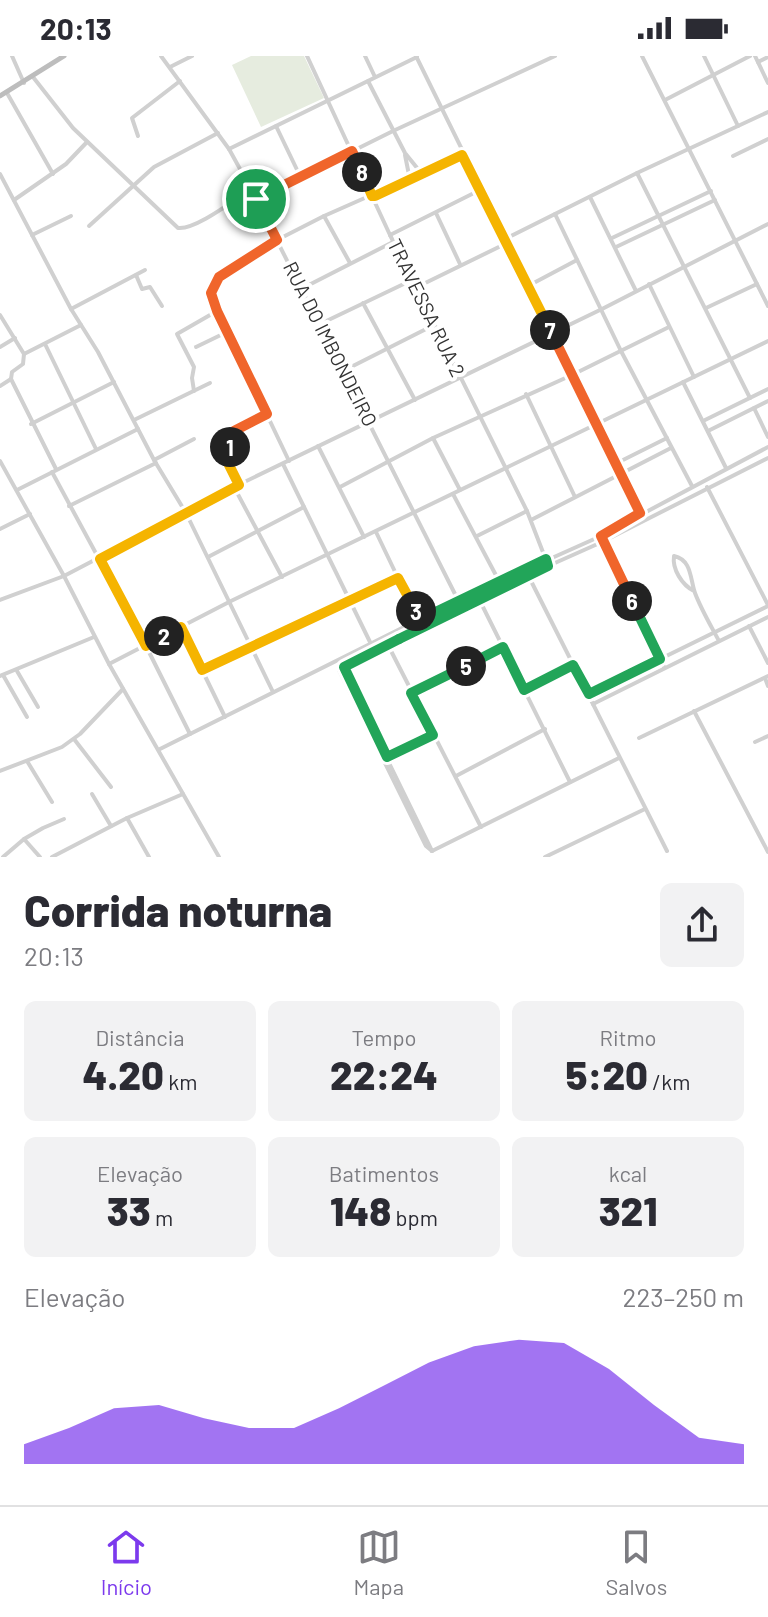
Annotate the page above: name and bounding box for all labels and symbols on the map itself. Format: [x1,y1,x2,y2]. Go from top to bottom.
pin: 8 [342,152,382,192]
pin [222,165,290,233]
street label: TRAVESSA RUA 2 [383,235,471,380]
street label: RUA DO IMBONDEIRO [279,257,383,430]
pin: 7 [530,310,570,350]
pin: 1 [210,427,250,467]
pin: 6 [612,581,652,621]
pin: 3 [396,591,436,631]
pin: 2 [144,616,184,656]
pin: 5 [446,646,486,686]

